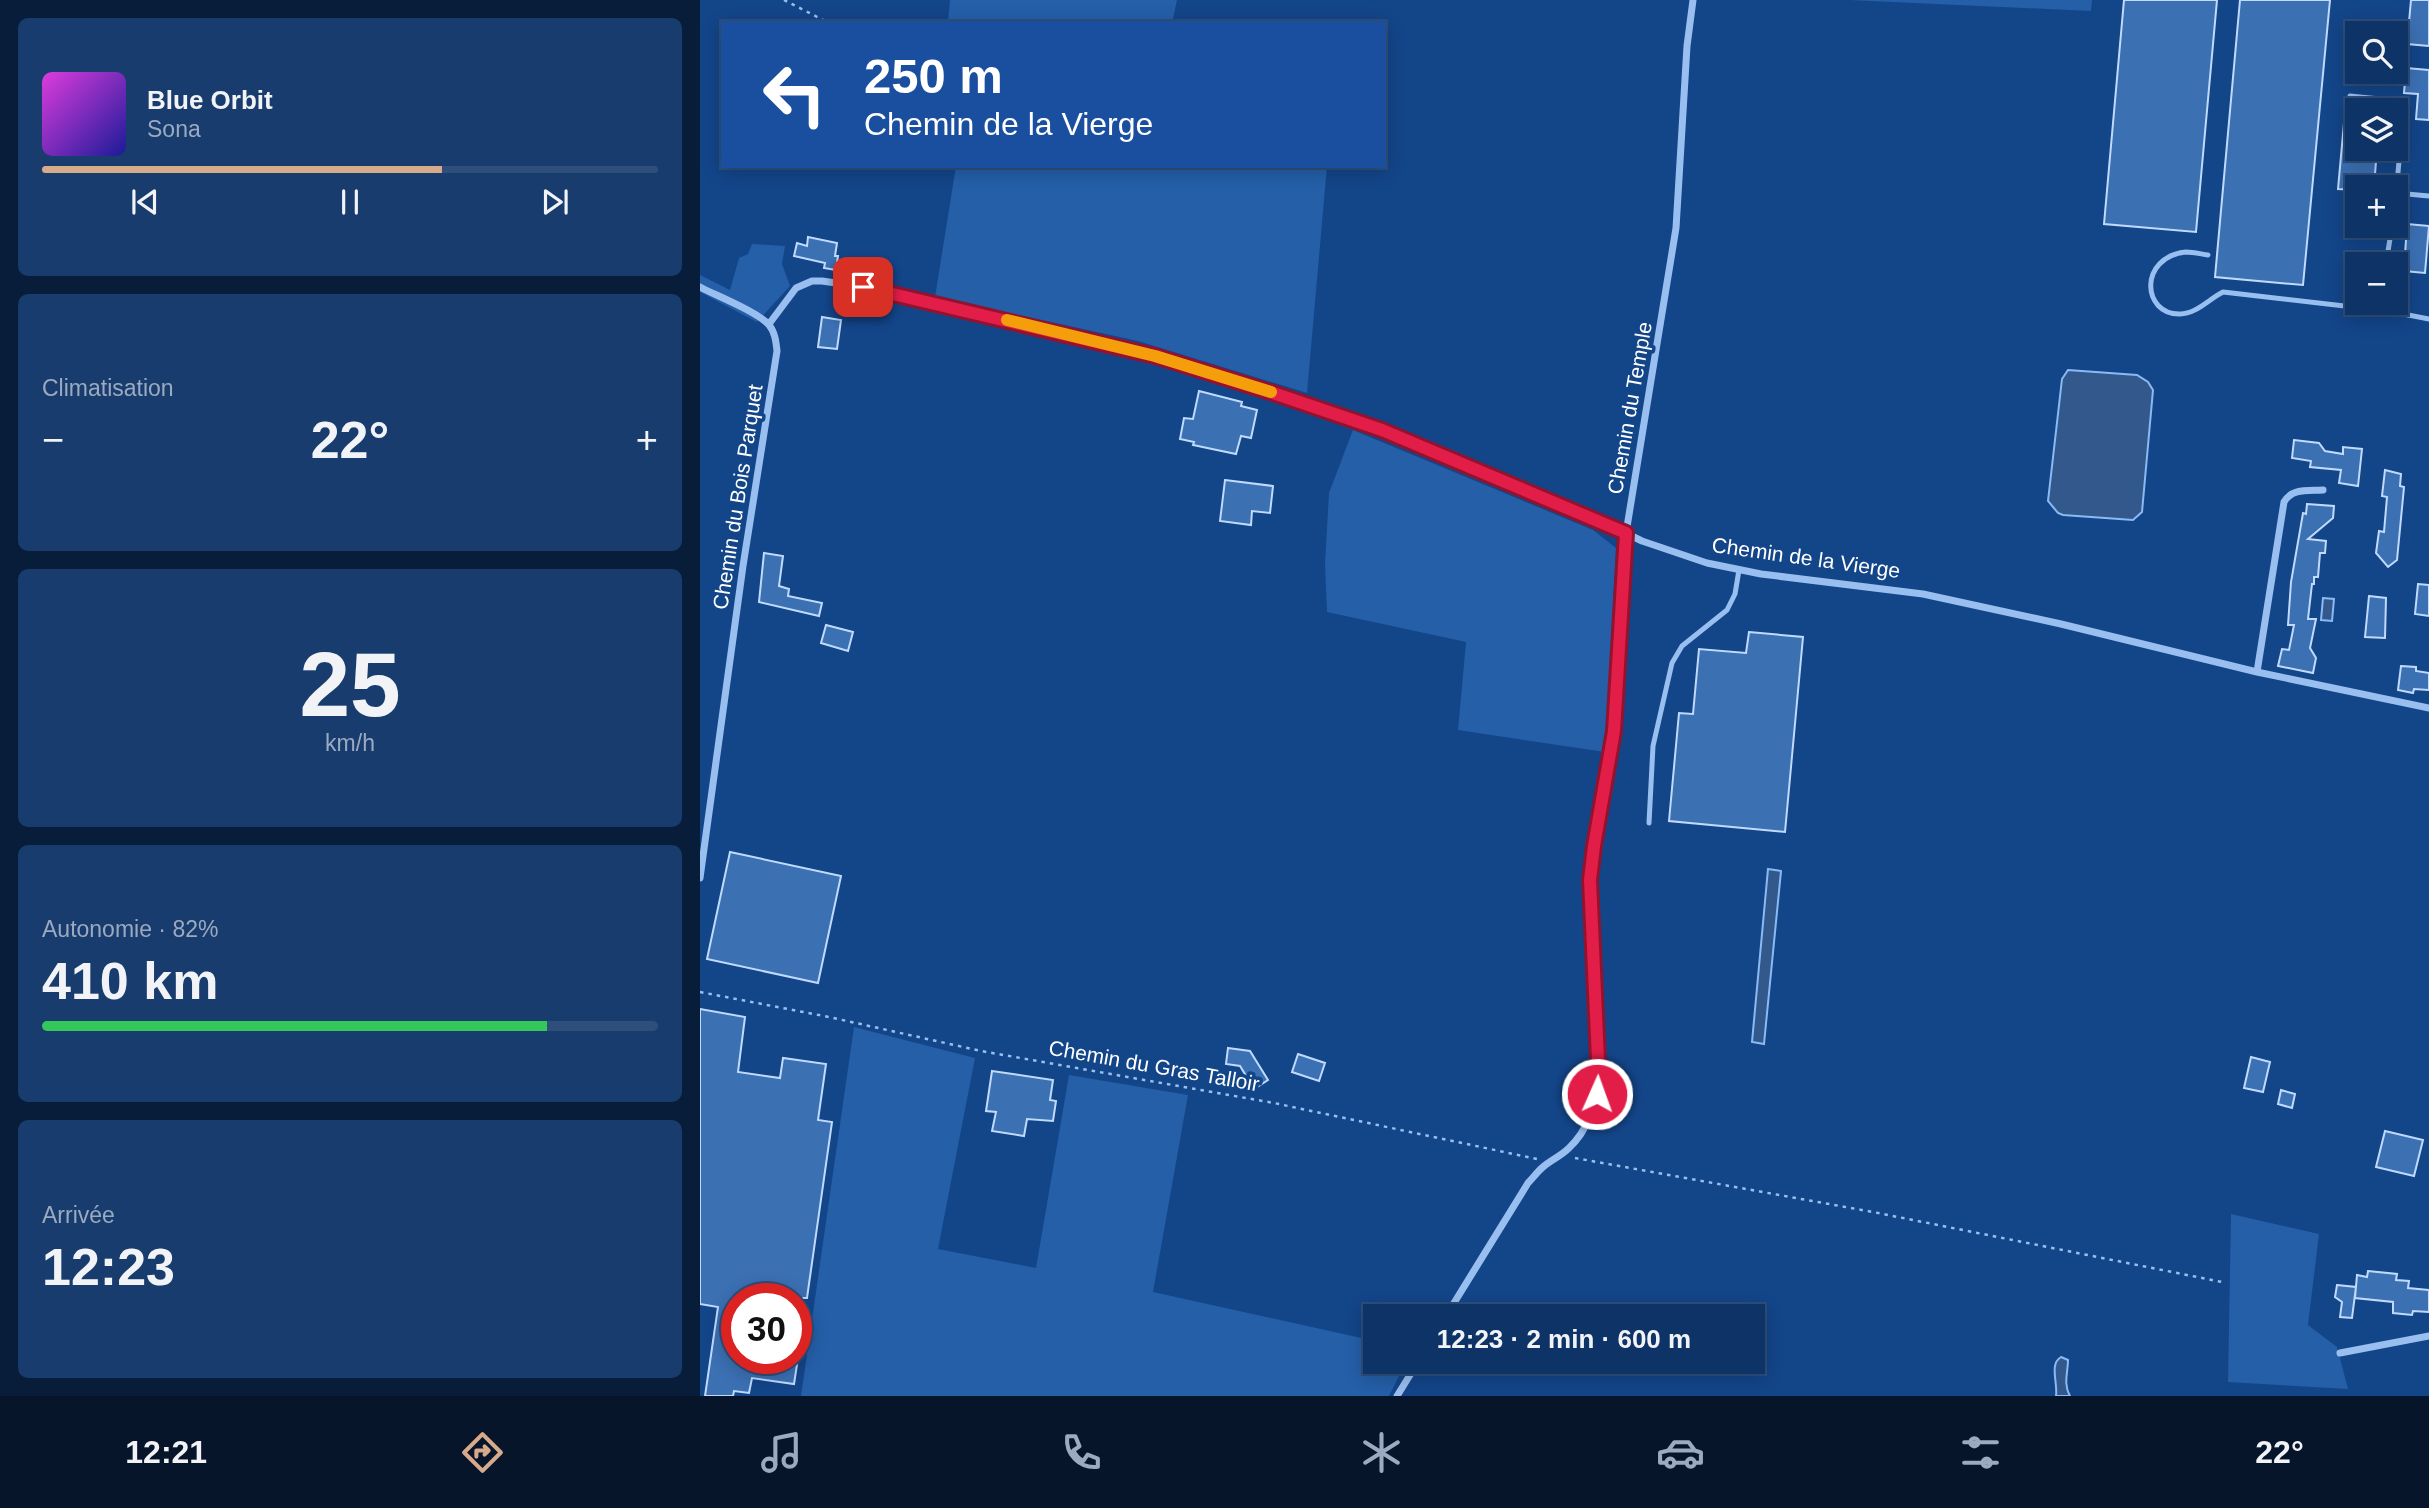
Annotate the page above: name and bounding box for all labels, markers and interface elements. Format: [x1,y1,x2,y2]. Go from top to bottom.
map controls [2345,21,2408,315]
button: search [2345,21,2408,84]
icon: left [749,49,840,140]
text: 250 m [864,49,1003,103]
text: Blue Orbit [147,85,273,115]
button: layers [2345,98,2408,161]
text: Chemin de la Vierge [864,106,1153,142]
text: Sona [147,116,201,142]
button: + [2345,175,2408,238]
icon: previous [126,183,164,221]
icon: pause [331,183,369,221]
icon: next [536,183,574,221]
button: − [2345,252,2408,315]
pin [833,257,893,317]
icon: arrive [844,268,882,306]
street label: Chemin du Temple [1603,320,1656,496]
text: Climatisation [42,375,174,401]
street label: Chemin du Bois Parquet [708,383,767,611]
text: 22° [311,411,389,469]
text: − [42,419,64,461]
text: + [636,419,658,461]
street label: Chemin de la Vierge [1710,533,1902,582]
text: 25 [299,634,401,735]
text: km/h [325,730,375,756]
text: Autonomie · 82% [42,916,218,942]
text: 410 km [42,952,218,1010]
street label: Chemin du Gras Talloir [1047,1036,1261,1095]
position arrow [1560,1057,1634,1131]
text: Arrivée [42,1202,115,1228]
text: 12:23 [42,1238,175,1296]
speed limit sign: 30 [721,1283,812,1374]
text: 12:23 · 2 min · 600 m [1437,1324,1691,1354]
icon: directions [458,1428,507,1477]
icon: music [757,1428,806,1477]
icon: phone [1057,1428,1106,1477]
icon: climate [1357,1428,1406,1477]
icon: car [1656,1428,1705,1477]
icon: filters [1956,1428,2005,1477]
text: 12:21 [125,1434,207,1470]
text: 22° [2255,1434,2304,1470]

